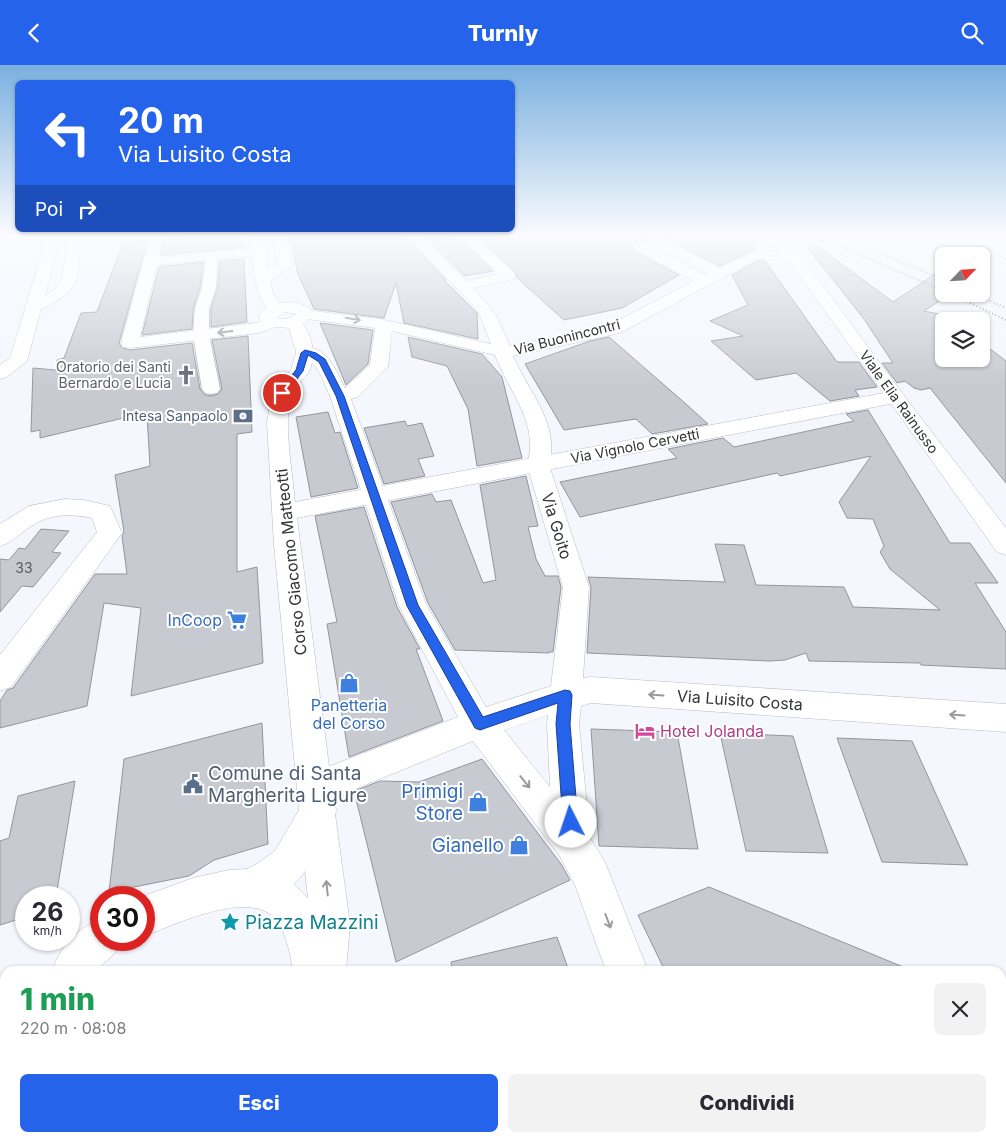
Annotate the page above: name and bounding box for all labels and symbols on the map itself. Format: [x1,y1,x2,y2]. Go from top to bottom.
north arrow [935,247,990,303]
one-way arrow [345,314,361,324]
street label: Via Buonincontri [512,315,622,358]
one-way arrow [217,327,233,337]
street label: Viale Elia Rainusso [856,347,943,457]
place label: Oratorio dei Santi Bernardo e Lucia [56,358,171,391]
church icon: Oratorio dei Santi Bernardo e Lucia [175,364,197,386]
pin [261,372,303,414]
bank icon: Intesa Sanpaolo [232,405,254,427]
place label: Intesa Sanpaolo [122,407,228,424]
street label: Via Vignolo Cervetti [569,425,701,466]
street label: Corso Giacomo Matteotti [271,468,311,656]
street label: Via Goito [537,490,577,562]
house number: 33 [15,559,33,576]
supermarket icon: InCoop [226,609,248,631]
place label: InCoop [168,610,222,630]
shop icon: Panetteria del Corso [338,672,360,694]
street label: Via Luisito Costa [676,686,804,714]
one-way arrow [648,690,664,699]
place label: Panetteria del Corso [311,695,387,733]
one-way arrow [950,710,966,719]
hotel icon: Hotel Jolanda [634,720,656,742]
place label: Hotel Jolanda [660,721,764,741]
place label: Comune di Santa Margherita Ligure [208,762,367,807]
public building icon: Comune di Santa Margherita Ligure [182,773,204,795]
one-way arrow [520,775,531,788]
place label: Primigi Store [401,780,463,825]
shop icon: Primigi Store [467,791,489,813]
position arrow [544,795,596,847]
place label: Gianello [432,834,504,857]
shop icon: Gianello [508,834,530,856]
one-way arrow [322,880,331,896]
speed limit sign: 30 [90,886,155,951]
place icon: Piazza Mazzini [219,911,241,933]
place label: Piazza Mazzini [245,911,379,934]
one-way arrow [604,913,613,928]

